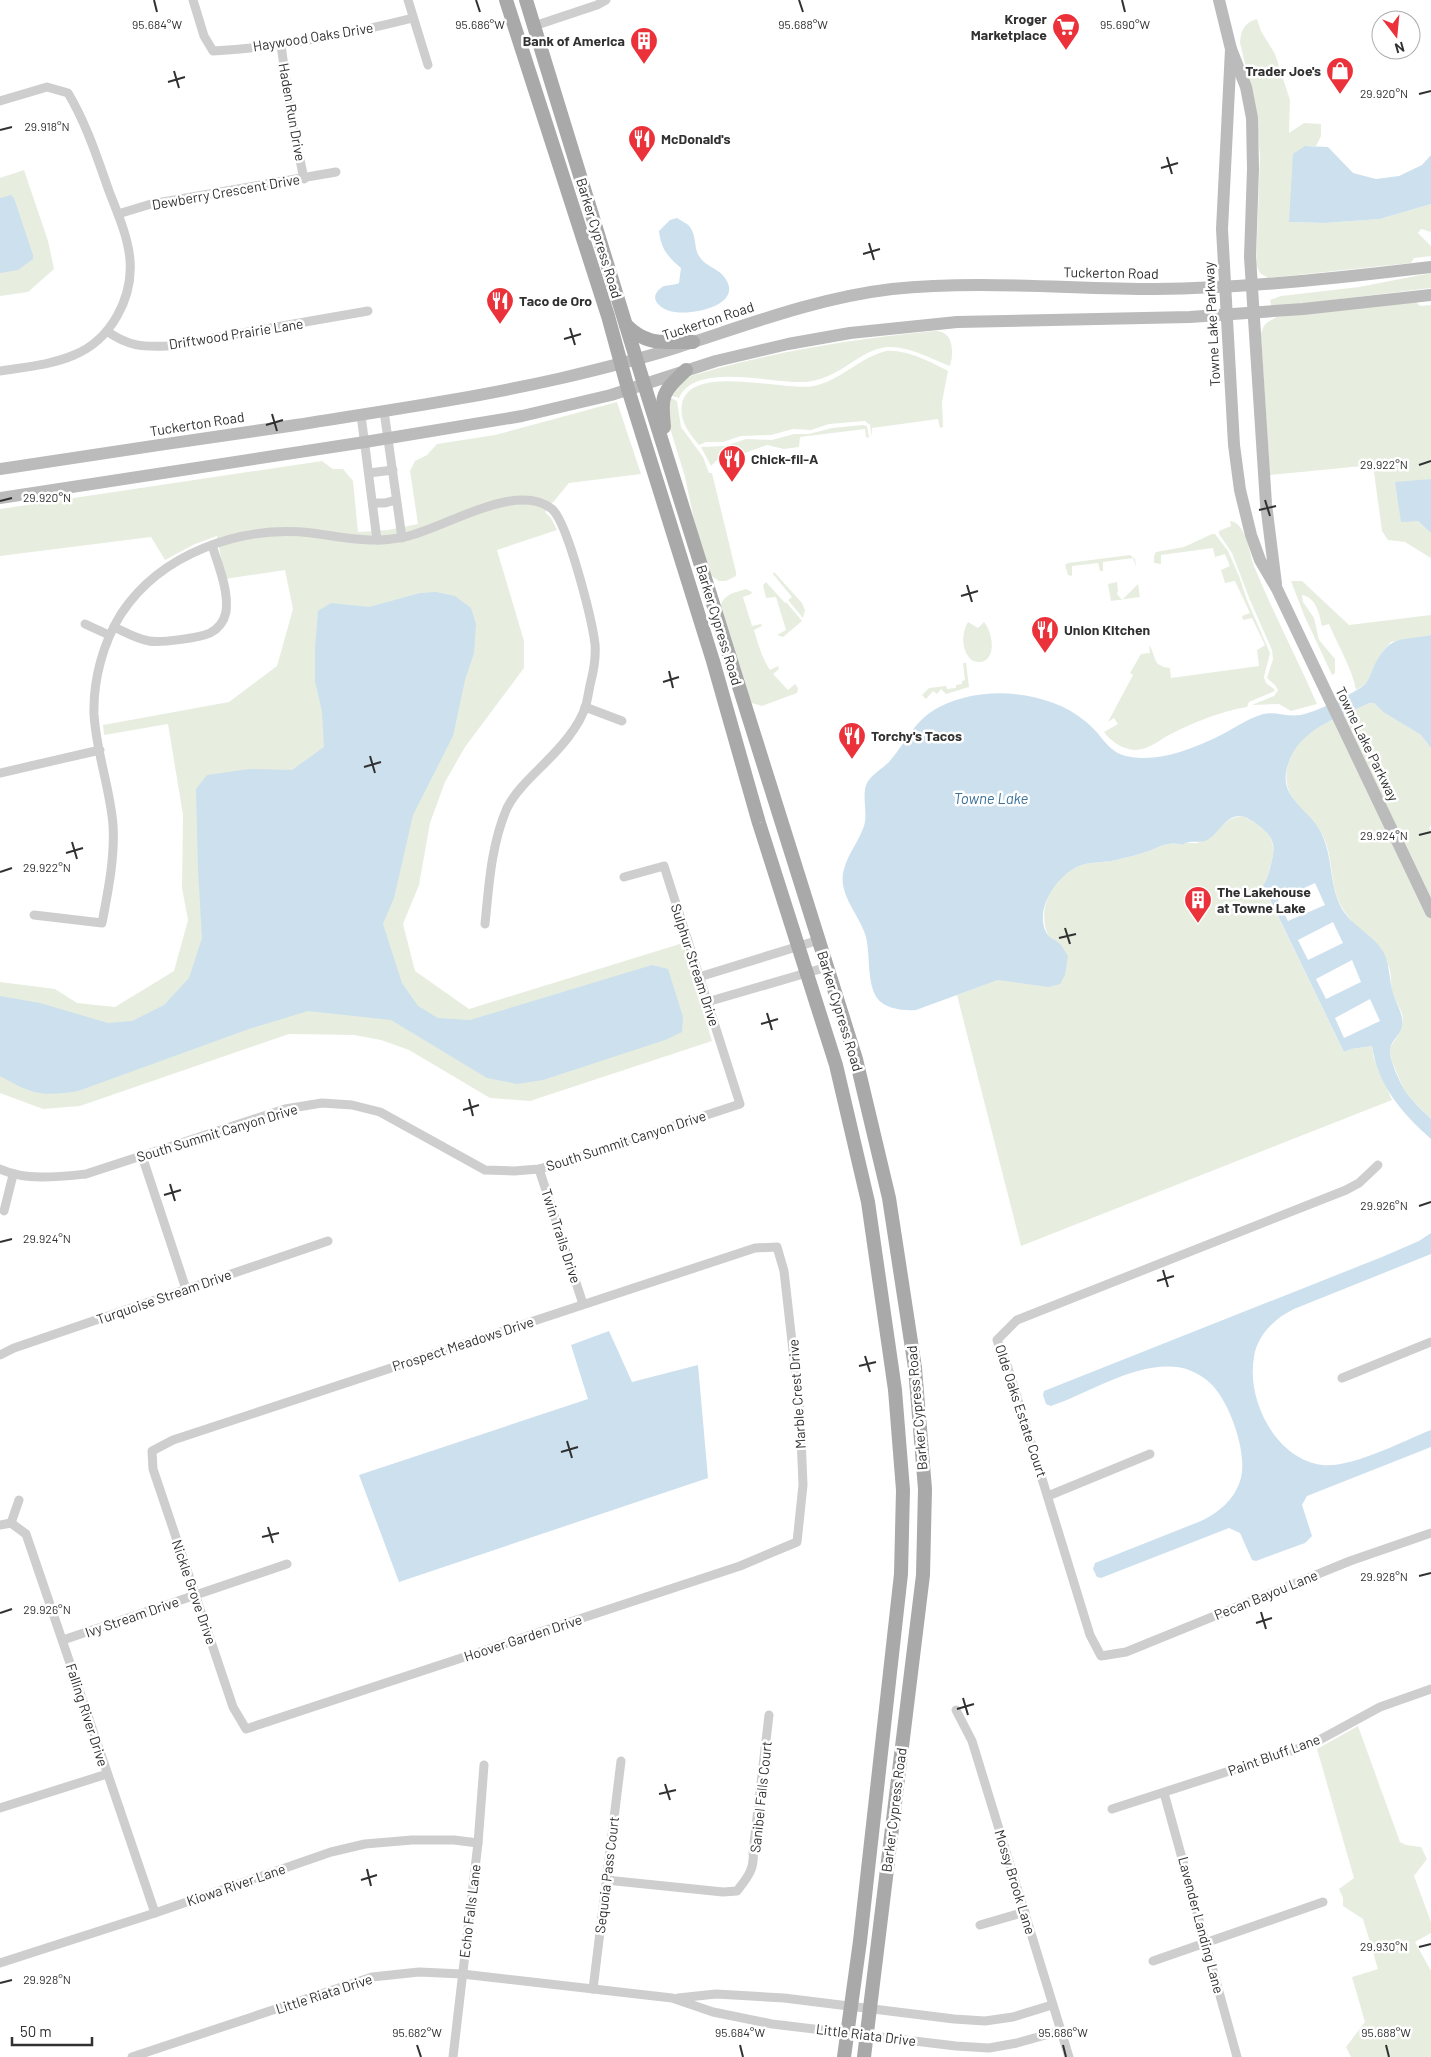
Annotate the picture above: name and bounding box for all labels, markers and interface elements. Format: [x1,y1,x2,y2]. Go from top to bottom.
place label: Kroger Marketplace [971,10,1048,43]
north arrow [1371,10,1421,60]
supermarket icon: Kroger Marketplace [1051,12,1081,51]
text: 95.684°W [132,17,182,31]
text: 95.686°W [455,17,505,31]
text: 95.688°W [778,17,828,31]
text: 95.690°W [1100,17,1151,31]
street label: Haywood Oaks Drive [251,19,374,54]
building icon: Bank of America [629,26,659,65]
place label: Bank of America [523,32,625,49]
text: N [1393,39,1407,57]
shop icon: Trader Joe's [1325,56,1355,95]
street label: Haden Run Drive [275,62,309,162]
place label: Trader Joe's [1245,62,1321,79]
text: 29.920°N [1360,86,1408,100]
text: 29.918°N [24,119,70,133]
restaurant icon: McDonald's [627,124,657,163]
place label: McDonald's [661,130,730,147]
street label: Dewberry Crescent Drive [151,170,301,213]
street label: Barker Cypress Road [573,176,626,300]
street label: Towne Lake Parkway [1200,261,1223,387]
street label: Tuckerton Road [1063,263,1159,282]
restaurant icon: Taco de Oro [485,286,515,325]
place label: Taco de Oro [519,292,592,309]
street label: Tuckerton Road [660,298,756,343]
street label: Driftwood Prairie Lane [167,314,304,353]
street label: Tuckerton Road [148,408,245,439]
restaurant icon: Chick-fil-A [717,444,747,483]
place label: Chick-fil-A [751,450,819,467]
text: 29.922°N [1360,457,1408,471]
text: 29.920°N [23,490,71,504]
street label: Barker Cypress Road [693,563,746,687]
restaurant icon: Union Kitchen [1030,615,1060,654]
place label: Union Kitchen [1064,621,1150,638]
street label: Towne Lake Parkway [1332,684,1403,804]
restaurant icon: Torchy's Tacos [837,721,867,760]
place label: Torchy's Tacos [871,727,962,744]
water label: Towne Lake [954,789,1029,807]
text: 29.924°N [1360,828,1408,842]
text: 29.922°N [23,860,71,874]
place label: The Lakehouse at Towne Lake [1217,883,1311,916]
building icon: The Lakehouse at Towne Lake [1183,885,1213,924]
street label: Sulphur Stream Drive [668,901,723,1028]
street label: Barker Cypress Road [814,949,867,1073]
street label: South Summit Canyon Drive [134,1100,299,1165]
street label: South Summit Canyon Drive [544,1107,708,1174]
street label: Twin Trails Drive [538,1186,585,1285]
text: 29.926°N [1360,1198,1408,1212]
text: 29.924°N [23,1231,71,1245]
street label: Turquoise Stream Drive [94,1265,234,1328]
street label: Prospect Meadows Drive [390,1313,536,1374]
street label: Marble Crest Drive [784,1339,809,1450]
street label: Olde Oaks Estate Court [992,1342,1051,1479]
street label: Barker Cypress Road [903,1345,930,1471]
street label: Nickle Grove Drive [169,1537,220,1646]
street label: Pecan Bayou Lane [1212,1566,1320,1623]
text: 29.928°N [1360,1569,1408,1583]
street label: Ivy Stream Drive [83,1593,181,1641]
text: 29.926°N [23,1602,71,1616]
street label: Hoover Garden Drive [462,1610,584,1665]
street label: Falling River Drive [63,1661,112,1769]
street label: Paint Bluff Lane [1225,1730,1322,1779]
street label: Sanibel Falls Court [746,1740,775,1854]
street label: Barker Cypress Road [877,1747,910,1873]
street label: Sequoia Pass Court [591,1816,622,1934]
street label: Mossy Brook Lane [991,1827,1039,1936]
street label: Lavender Landing Lane [1175,1855,1228,1995]
street label: Kiowa River Lane [184,1860,287,1909]
street label: Echo Falls Lane [455,1863,484,1959]
text: 29.930°N [1360,1939,1408,1953]
street label: Little Riata Drive [273,1970,374,2017]
text: 29.928°N [23,1972,71,1986]
scale bar [12,2014,92,2046]
street label: Little Riata Drive [815,2020,917,2049]
text: 50 m [20,2022,52,2040]
text: 95.682°W [392,2025,442,2039]
text: 95.684°W [715,2025,765,2039]
text: 95.686°W [1038,2025,1088,2039]
text: 95.688°W [1361,2025,1411,2039]

